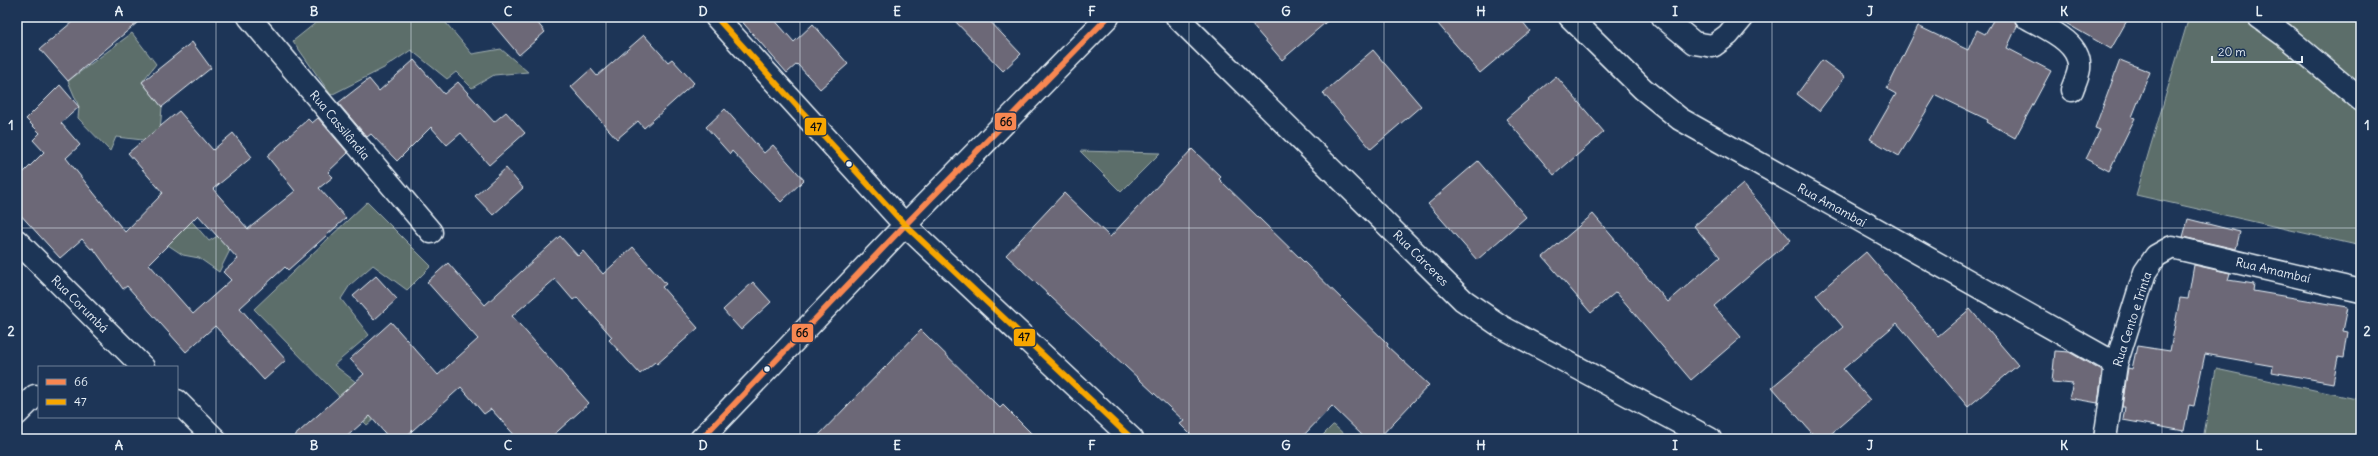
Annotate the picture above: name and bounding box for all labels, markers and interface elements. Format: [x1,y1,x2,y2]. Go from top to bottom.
text: A [115,3,124,20]
text: B [310,3,319,20]
text: C [504,3,513,20]
text: D [698,3,708,20]
text: E [893,3,901,20]
text: F [1088,3,1096,20]
text: G [1281,3,1291,20]
text: H [1476,3,1486,20]
text: I [1672,3,1678,20]
text: J [1867,3,1874,20]
text: K [2060,3,2069,20]
text: L [2255,3,2263,20]
scale bar [2212,38,2302,64]
text: 20 m [2218,44,2246,59]
street label: Rua Cassilândia [307,87,373,163]
line badge: 66 [994,112,1017,131]
text: 66 [1000,115,1012,129]
text: 1 [8,117,14,134]
line badge: 47 [804,117,827,136]
text: 1 [2364,117,2370,134]
text: 47 [810,120,822,134]
unlabelled marker [844,159,854,169]
street label: Rua Amambaí [1795,180,1869,230]
street label: Rua Cárceres [1390,227,1452,289]
street label: Rua Amambaí [2234,254,2312,286]
street label: Rua Cento e Trinta [2110,270,2154,368]
street label: Rua Corumbá [48,272,112,336]
text: 2 [7,323,15,340]
line badge: 66 [791,323,814,343]
text: 2 [2363,323,2371,340]
text: 66 [796,326,808,340]
line badge: 47 [1013,328,1036,347]
text: 47 [1018,330,1030,344]
unlabelled marker [762,364,772,374]
legend [38,366,178,418]
text: 66 [74,374,88,389]
text: 47 [74,394,87,409]
text: A [115,437,124,454]
text: B [310,437,319,454]
text: C [504,437,513,454]
text: D [698,437,708,454]
text: E [893,437,901,454]
text: F [1088,437,1096,454]
text: G [1281,437,1291,454]
text: H [1476,437,1486,454]
text: I [1672,437,1678,454]
text: J [1867,437,1874,454]
text: K [2060,437,2069,454]
text: L [2255,437,2263,454]

